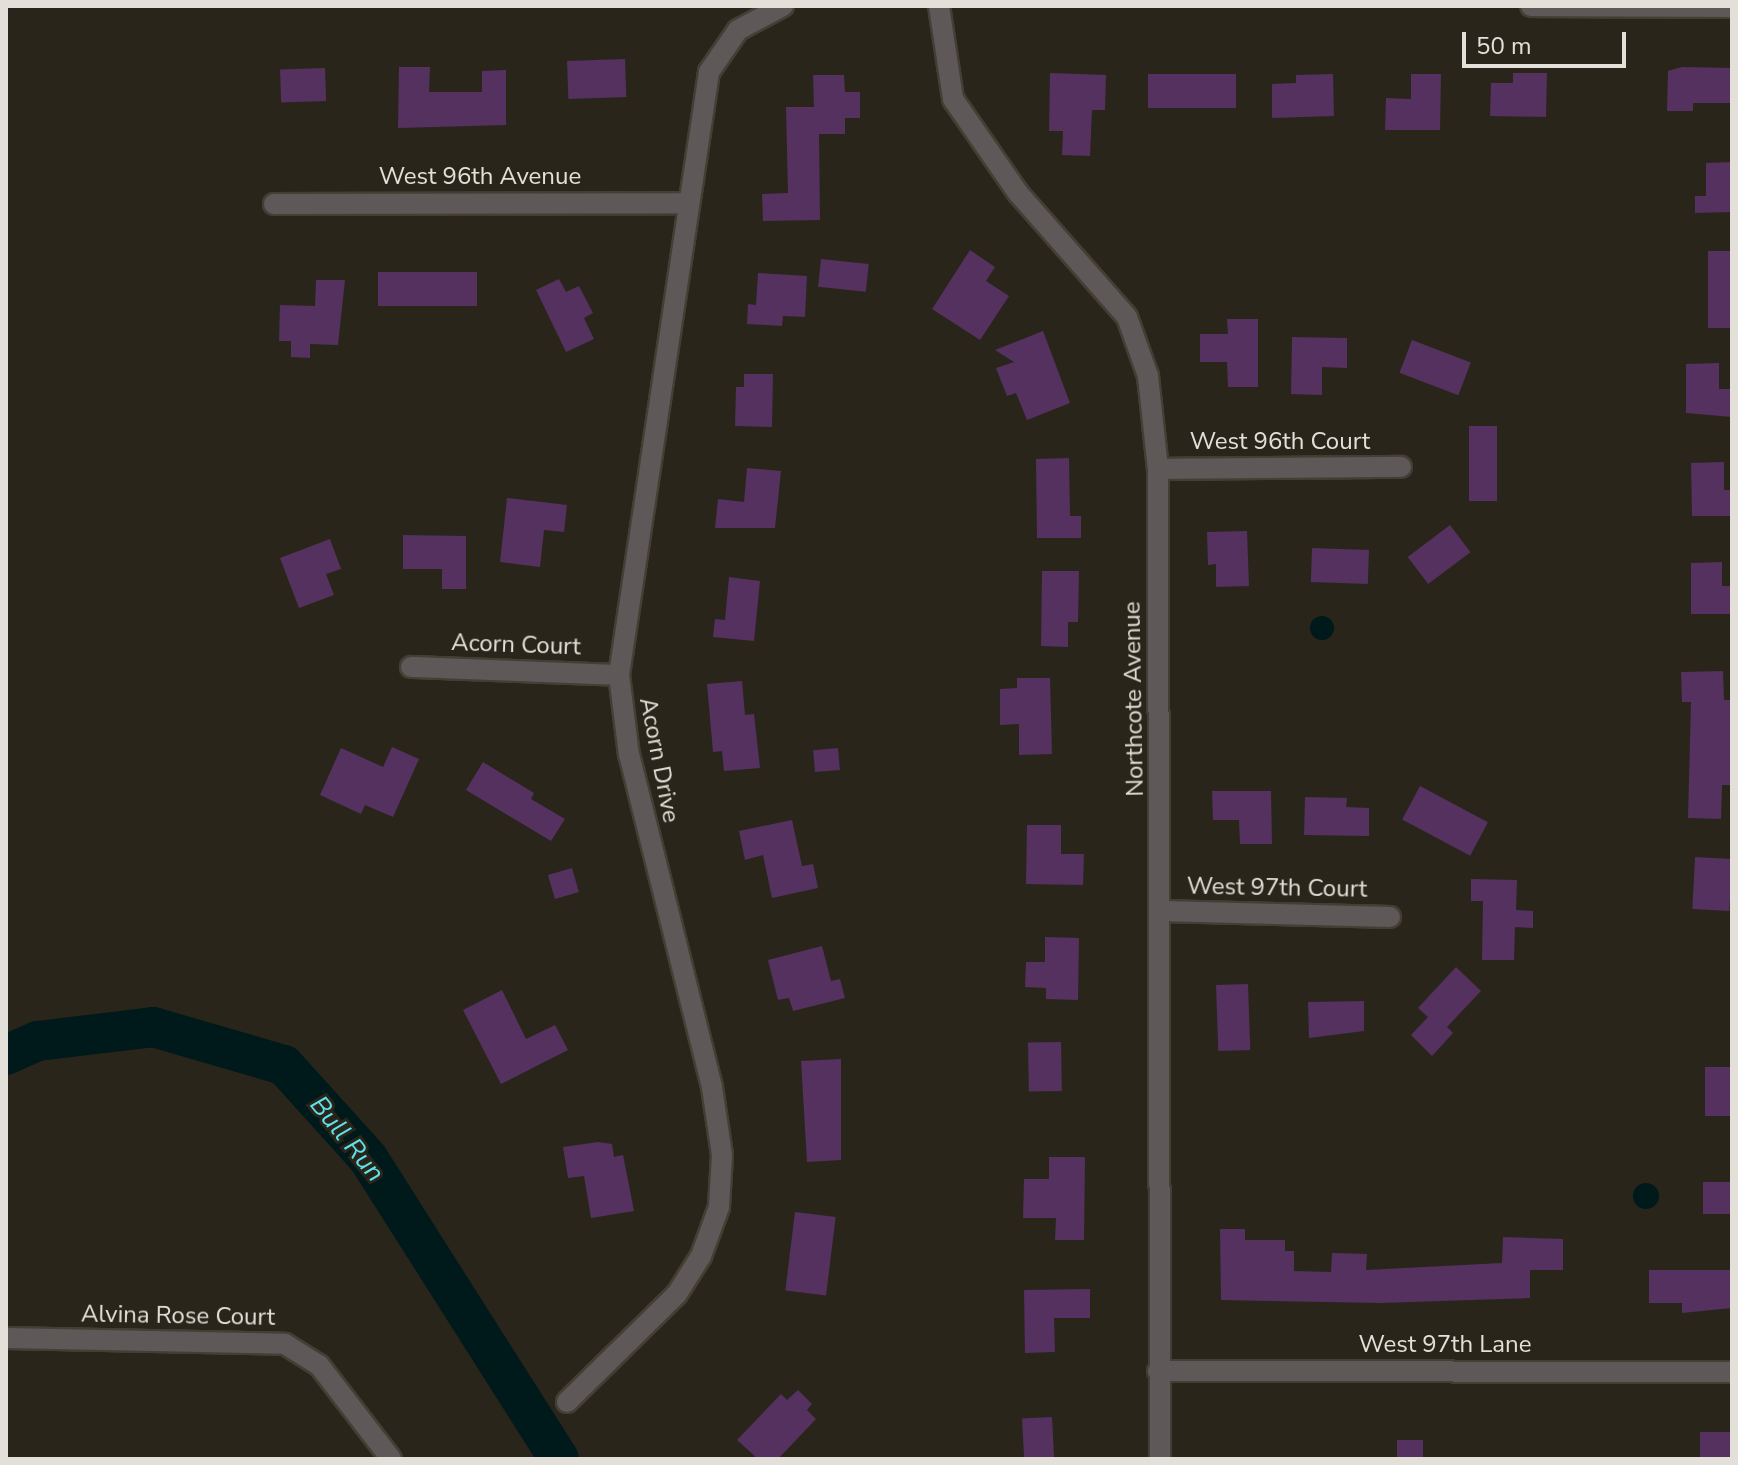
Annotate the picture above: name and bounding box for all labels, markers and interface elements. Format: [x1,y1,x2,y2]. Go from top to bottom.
scale bar [1466,16,1630,66]
text: 50 m [1476,30,1532,62]
street label: West 96th Avenue [379,163,581,191]
street label: West 96th Court [1190,428,1370,456]
street label: Northcote Avenue [1118,601,1150,797]
street label: Acorn Court [451,628,581,662]
street label: Acorn Drive [633,695,685,825]
street label: West 97th Court [1187,872,1367,904]
water label: Bull Run [303,1090,391,1188]
street label: Alvina Rose Court [81,1300,275,1332]
street label: West 97th Lane [1359,1331,1531,1359]

